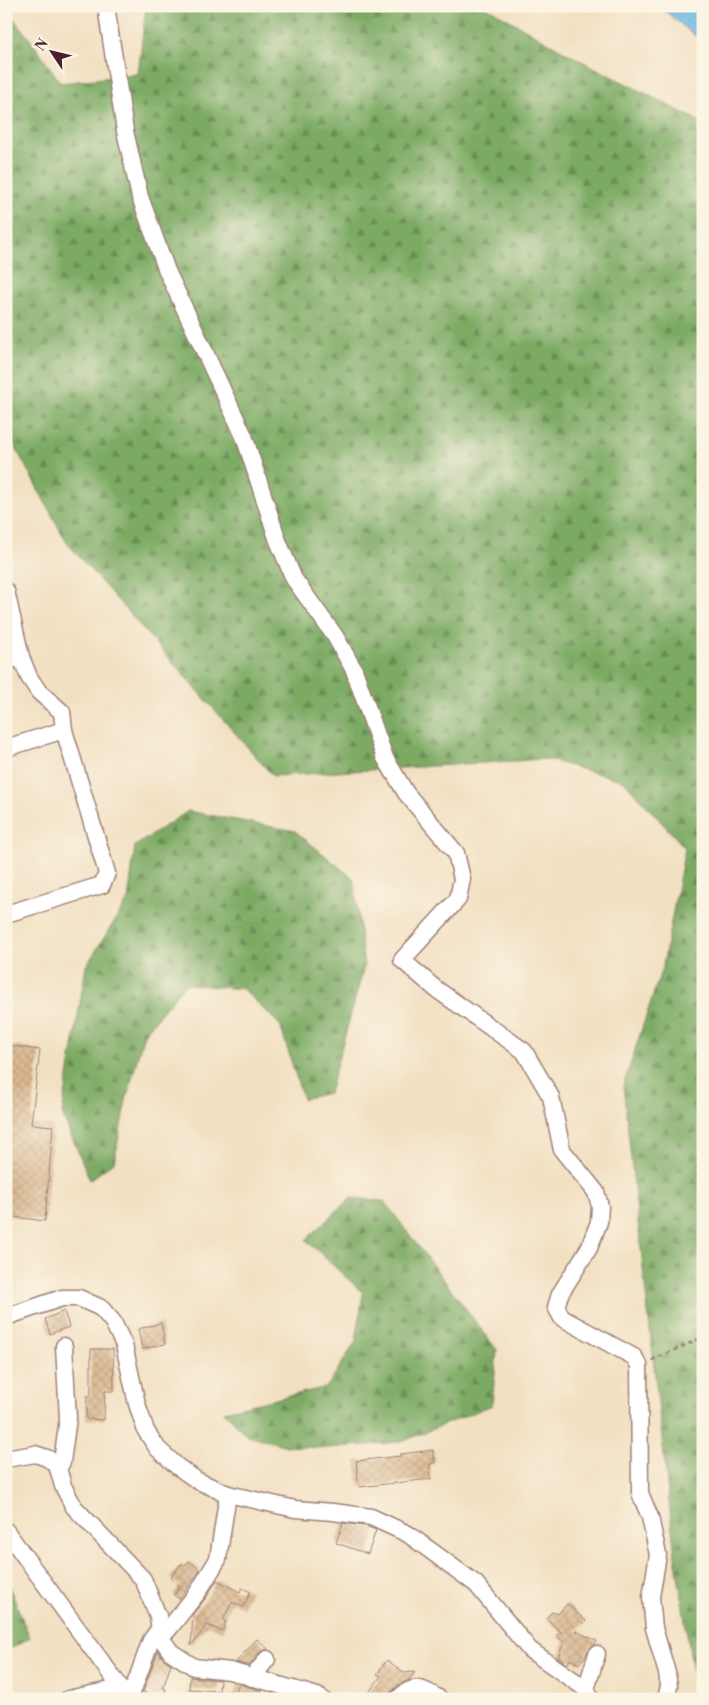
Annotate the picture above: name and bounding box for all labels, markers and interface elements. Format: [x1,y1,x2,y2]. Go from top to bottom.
north arrow [28,28,78,78]
text: N [32,35,53,55]

